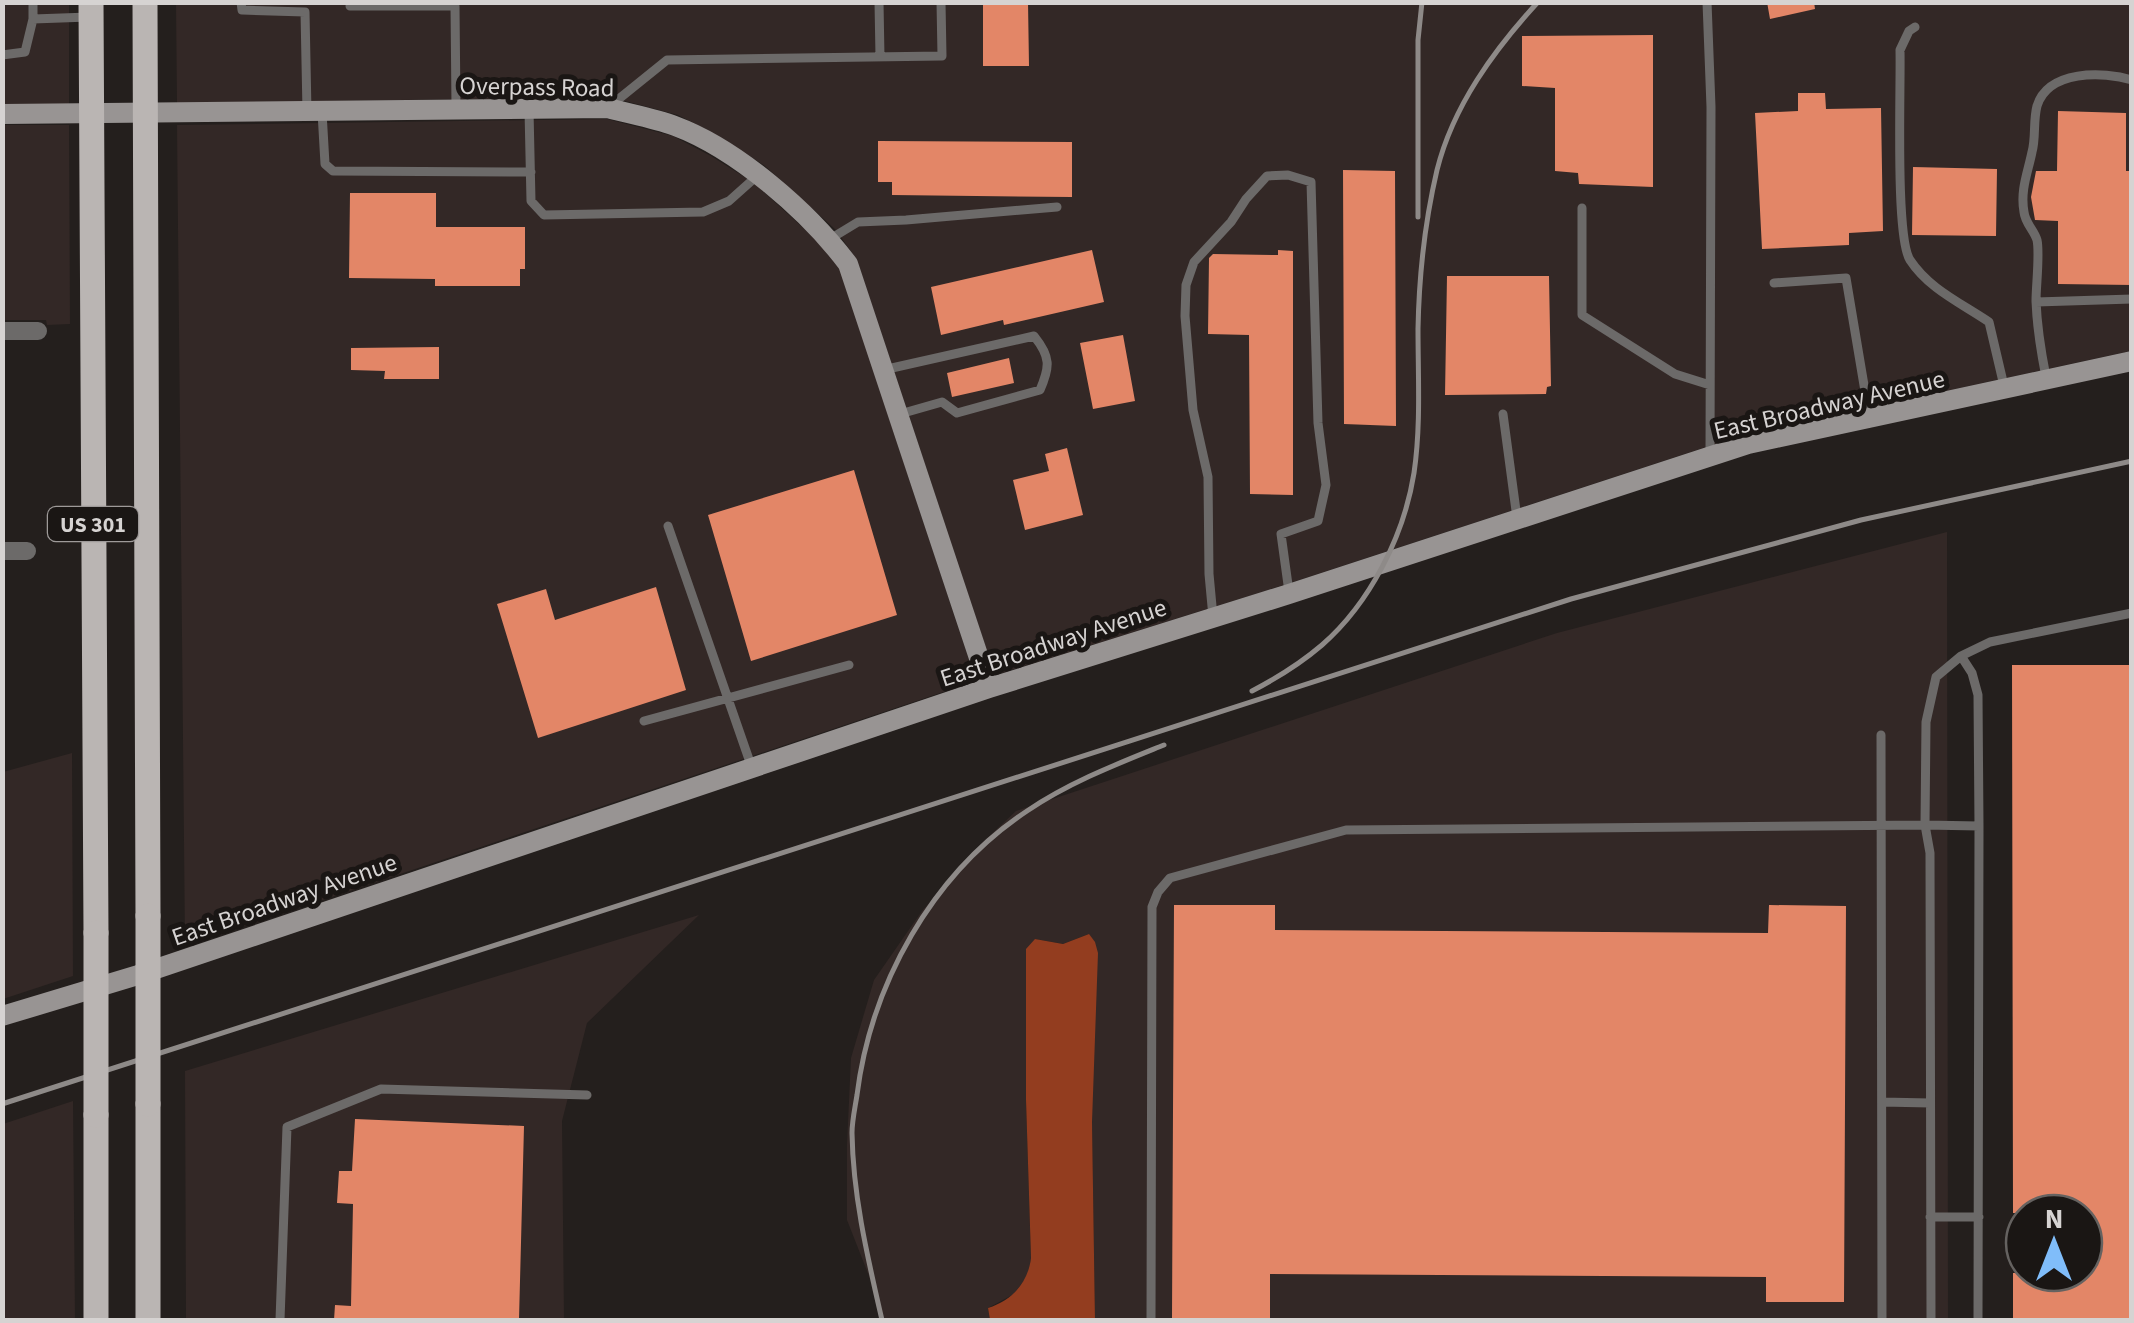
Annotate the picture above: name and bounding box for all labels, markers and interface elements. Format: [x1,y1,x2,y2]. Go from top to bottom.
street label: Overpass Road [459,68,615,106]
street label: East Broadway Avenue [1710,361,1948,449]
road number: US 301 [48,507,138,541]
street label: East Broadway Avenue [935,589,1171,697]
street label: East Broadway Avenue [167,844,402,955]
north arrow [2004,1193,2104,1293]
text: N [2045,1199,2063,1239]

